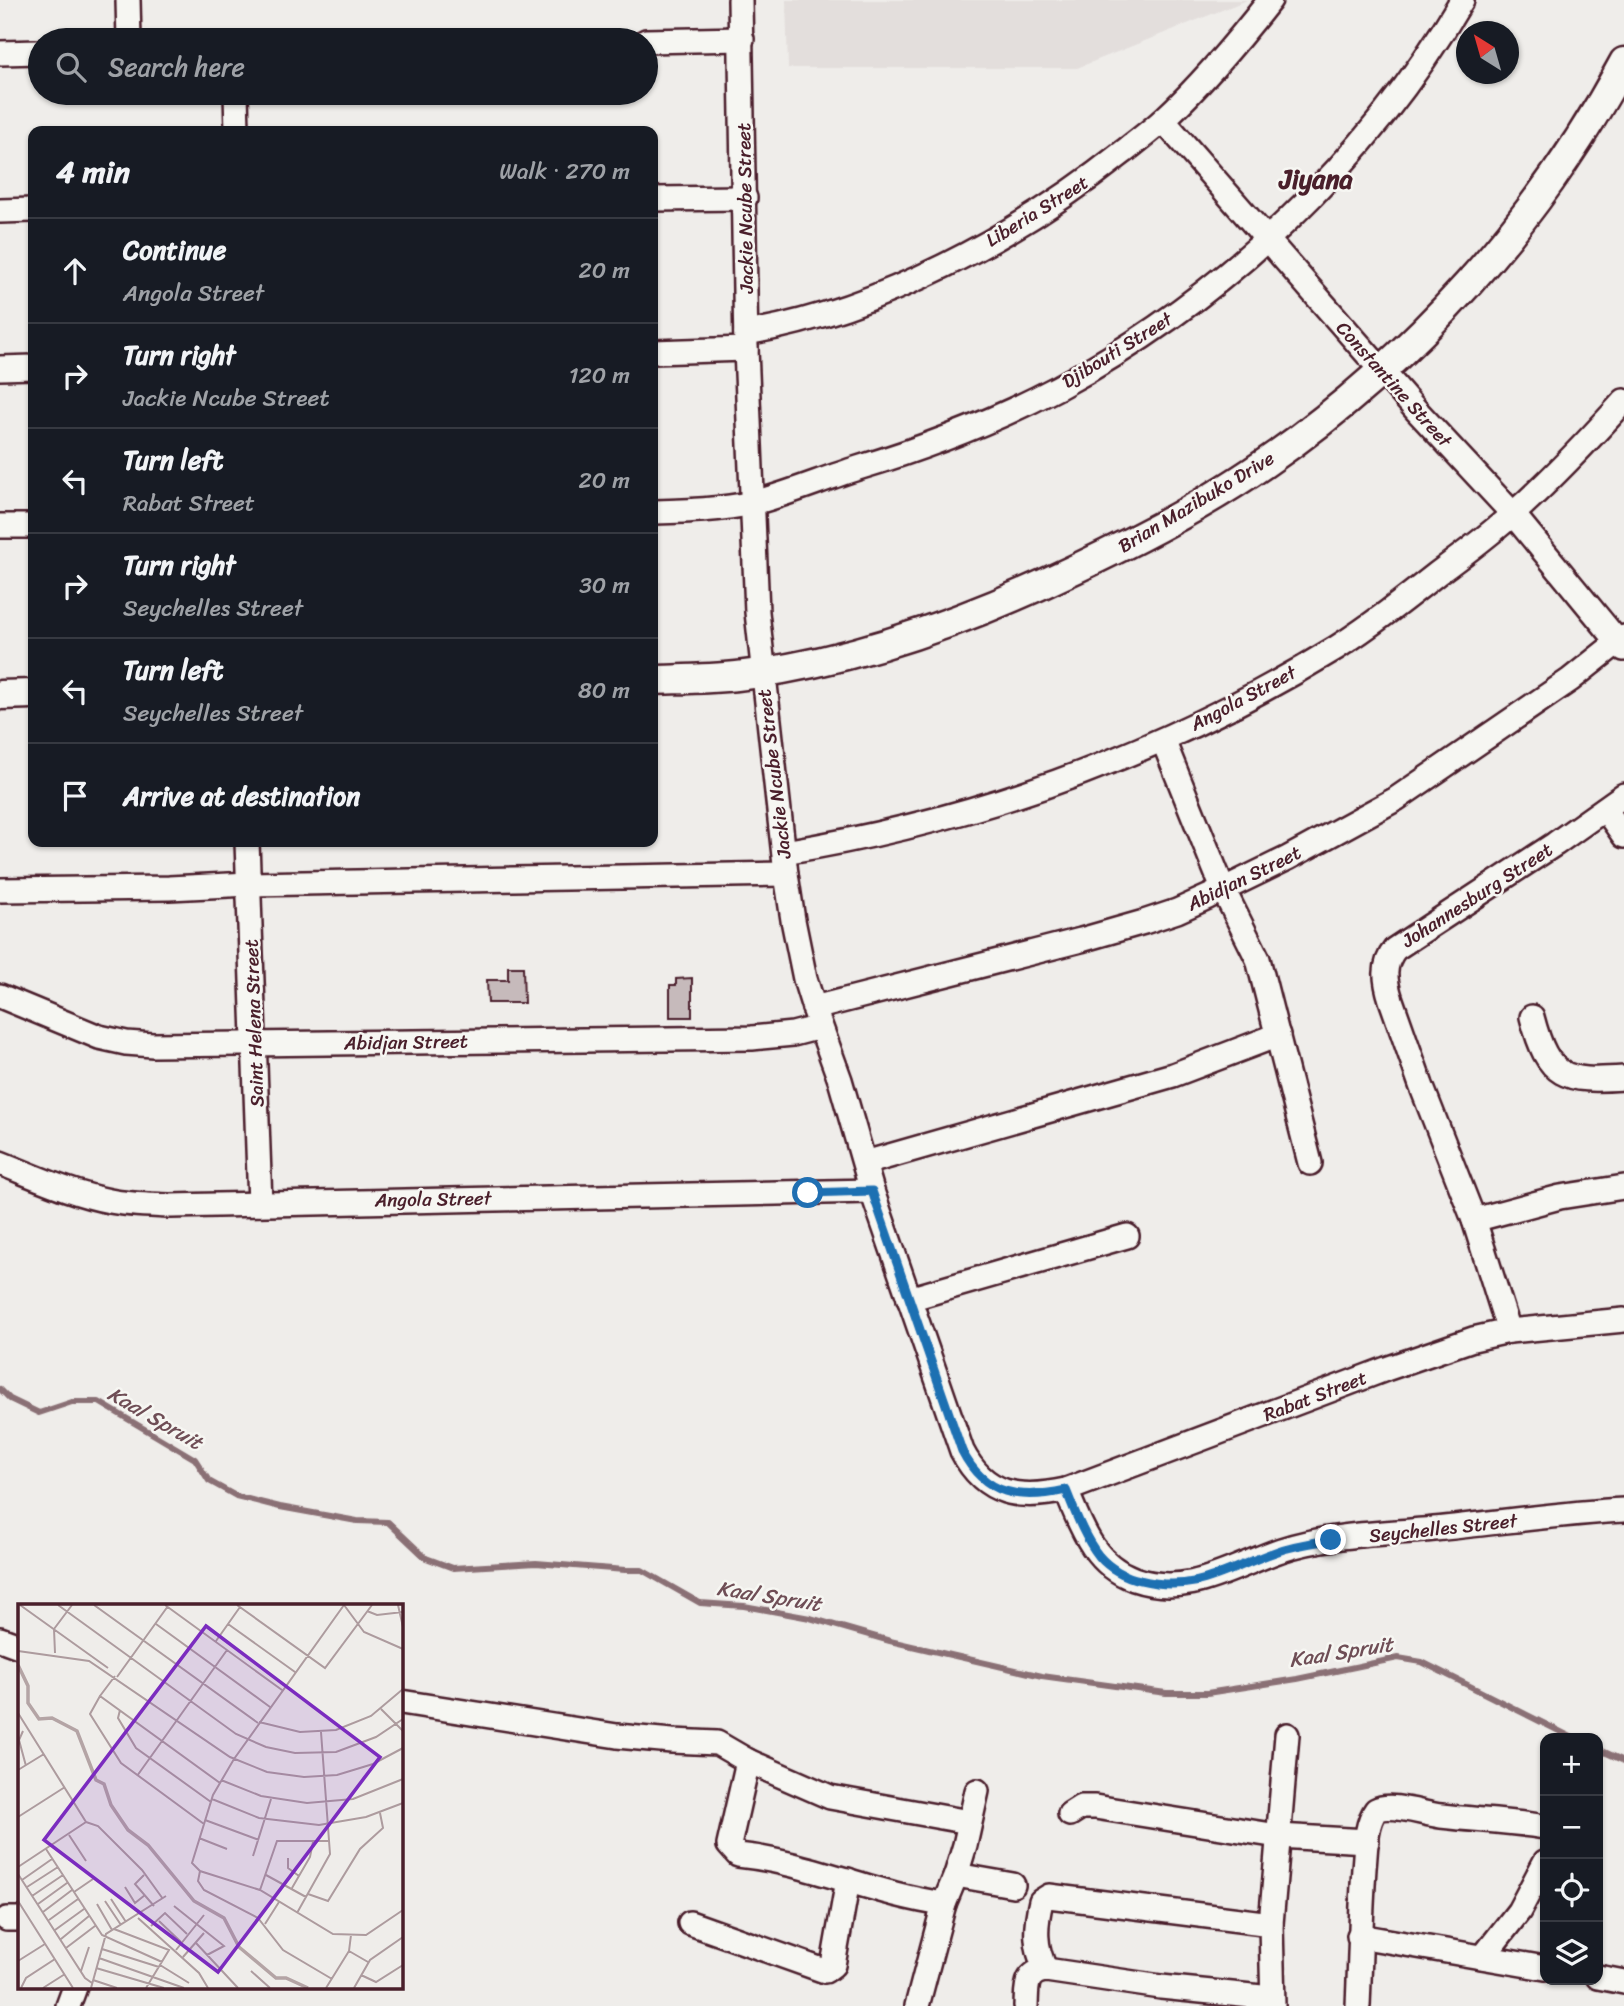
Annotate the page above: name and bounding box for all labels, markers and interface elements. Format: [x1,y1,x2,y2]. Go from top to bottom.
north arrow [1456,21,1519,84]
search box [28,28,658,105]
text: Search here [108,44,245,90]
icon: search [52,48,90,86]
street label: Jackie Ncube Street [727,122,763,295]
text: 4 min [56,145,130,199]
text: Walk · 270 m [499,151,630,192]
district label: Jiyana [1278,156,1353,202]
street label: Liberia Street [979,166,1095,256]
text: Continue [123,227,226,273]
text: 20 m [579,250,630,291]
icon: ahead [56,252,94,290]
text: Angola Street [123,273,264,314]
street label: Djibouti Street [1055,302,1180,397]
street label: Constantine Street [1328,313,1461,456]
text: Turn right [123,332,236,378]
text: 120 m [569,355,630,396]
icon: right [56,357,94,395]
text: Jackie Ncube Street [123,378,330,419]
text: Turn left [123,437,223,483]
street label: Brian Mazibuko Drive [1111,442,1281,562]
text: 20 m [579,460,630,501]
icon: left [56,462,94,500]
text: Rabat Street [123,483,255,524]
text: Turn right [123,542,236,588]
text: 30 m [579,565,630,606]
icon: right [56,567,94,605]
text: Seychelles Street [123,588,303,629]
text: Turn left [123,647,223,693]
street label: Angola Street [1183,655,1303,740]
text: 80 m [578,670,630,711]
icon: left [56,672,94,710]
street label: Jackie Ncube Street [747,687,801,862]
text: Seychelles Street [123,693,303,734]
text: Arrive at destination [123,773,360,819]
icon: arrive [56,777,94,815]
street label: Johannesburg Street [1394,833,1559,957]
street label: Abidjan Street [1180,836,1307,920]
street label: Saint Helena Street [235,938,273,1108]
street label: Abidjan Street [343,1024,468,1060]
route start [792,1177,823,1208]
street label: Angola Street [373,1181,493,1217]
street label: Rabat Street [1258,1361,1372,1431]
water label: Kaal Spruit [100,1375,212,1462]
street label: Seychelles Street [1367,1504,1520,1552]
route end [1315,1524,1346,1555]
water label: Kaal Spruit [714,1569,826,1623]
inset map [18,1604,402,1988]
water label: Kaal Spruit [1286,1625,1398,1679]
map controls [1540,1733,1603,1985]
button: + [1540,1733,1603,1796]
button: − [1540,1796,1603,1859]
button: locate [1540,1859,1603,1922]
button: layers [1540,1922,1603,1985]

